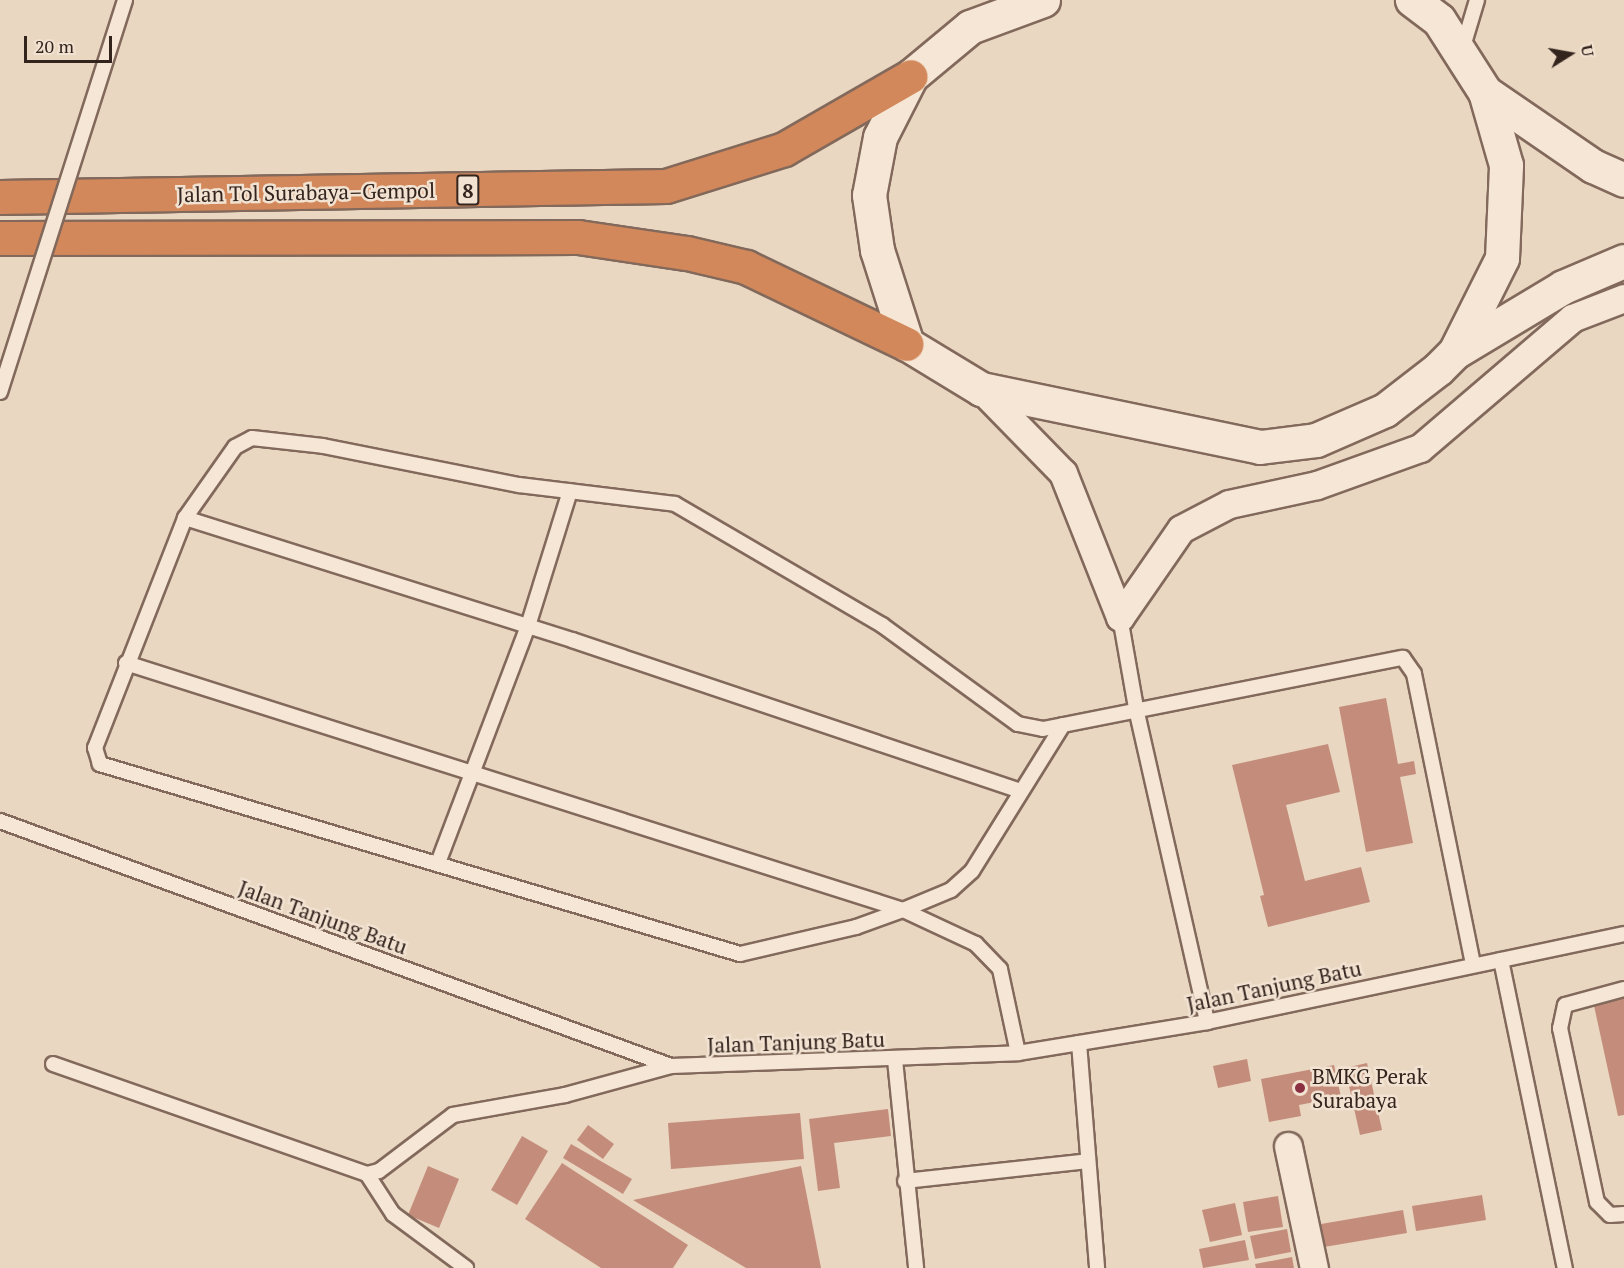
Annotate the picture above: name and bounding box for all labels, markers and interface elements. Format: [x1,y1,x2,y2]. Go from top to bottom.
scale bar [27,24,116,62]
north arrow [1540,24,1600,84]
text: 20 m [35,34,74,58]
text: U [1576,43,1600,58]
road number: 8 [456,173,480,207]
street label: Jalan Tol Surabaya–Gempol [177,177,435,207]
street label: Jalan Tanjung Batu [235,875,411,959]
street label: Jalan Tanjung Batu [1184,955,1364,1017]
street label: Jalan Tanjung Batu [707,1026,885,1058]
place label: BMKG Perak Surabaya [1312,1063,1427,1113]
marker: BMKG Perak Surabaya [1293,1081,1307,1095]

